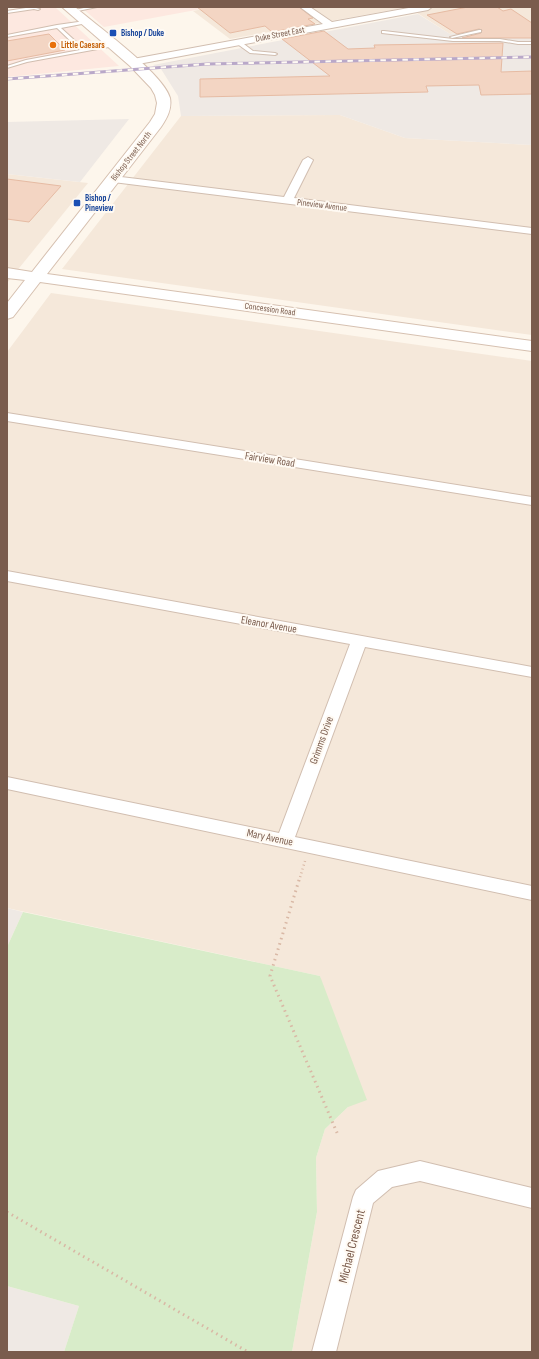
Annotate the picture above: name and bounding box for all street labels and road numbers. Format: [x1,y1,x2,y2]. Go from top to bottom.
street label: Duke Street East [255,24,306,45]
street label: Bishop Street North [109,129,154,183]
street label: Pineview Avenue [296,197,348,214]
street label: Concession Road [244,300,296,319]
street label: Fairview Road [244,449,296,470]
street label: Eleanor Avenue [240,613,298,636]
street label: Grimms Drive [307,715,336,766]
street label: Mary Avenue [246,826,294,849]
street label: Michael Crescent [335,1208,369,1285]

